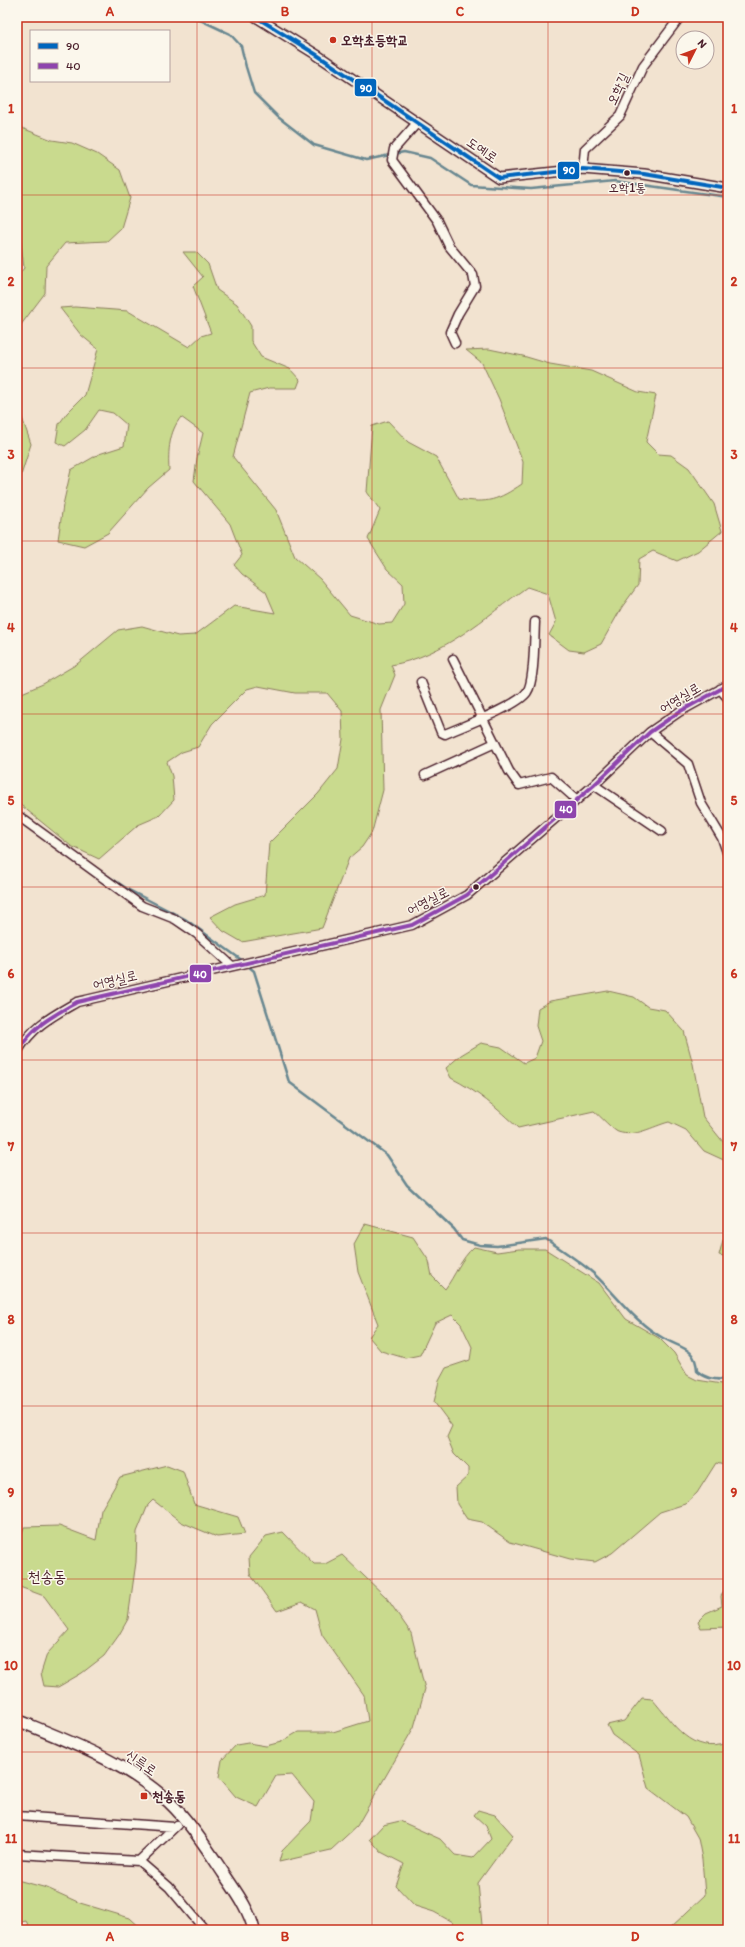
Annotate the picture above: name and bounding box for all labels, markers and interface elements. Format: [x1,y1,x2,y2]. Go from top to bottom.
text: A [105,4,115,19]
text: B [281,4,290,19]
text: C [456,4,465,19]
text: D [631,4,640,19]
legend [30,30,170,82]
north arrow [675,30,715,70]
place label: 오학초등학교 [341,32,409,49]
marker: 오학초등학교 [328,35,338,45]
text: N [695,37,709,51]
text: 90 [66,39,80,53]
text: 40 [66,59,81,73]
street label: 오학길 [603,69,633,108]
line badge: 90 [354,78,377,97]
text: 90 [360,82,372,95]
text: 1 [8,101,14,116]
text: 1 [731,101,737,116]
street label: 도예로 [463,134,501,166]
line badge: 90 [557,161,580,180]
text: 90 [563,164,575,177]
marker: 오학1통 [622,168,632,178]
place label: 오학1통 [608,180,646,195]
text: 2 [8,274,15,289]
text: 2 [731,274,738,289]
text: 3 [7,447,15,462]
text: 3 [730,447,738,462]
text: 4 [7,620,15,635]
text: 4 [730,620,738,635]
street label: 어영실로 [656,679,704,717]
text: 5 [8,793,15,808]
text: 5 [731,793,738,808]
line badge: 40 [554,800,577,819]
text: 40 [559,803,573,816]
unlabelled marker [471,882,481,892]
street label: 어영실로 [404,883,452,919]
line badge: 40 [189,964,212,983]
text: 6 [8,966,15,981]
text: 6 [731,966,738,981]
street label: 어영실로 [91,967,139,993]
text: 40 [193,968,207,981]
text: 7 [7,1139,15,1154]
text: 7 [730,1139,738,1154]
text: 8 [7,1312,15,1327]
text: 8 [730,1312,738,1327]
text: 9 [8,1485,15,1500]
text: 9 [731,1485,738,1500]
district label: 천송동 [28,1567,66,1586]
text: 10 [4,1658,18,1673]
text: 10 [727,1658,741,1673]
street label: 신륵로 [122,1747,160,1779]
place label: 천송동 [152,1788,186,1805]
marker: 천송동 [139,1791,149,1801]
text: 11 [5,1831,17,1846]
text: 11 [728,1831,740,1846]
text: A [105,1929,115,1944]
text: B [281,1929,290,1944]
text: C [456,1929,465,1944]
text: D [631,1929,640,1944]

